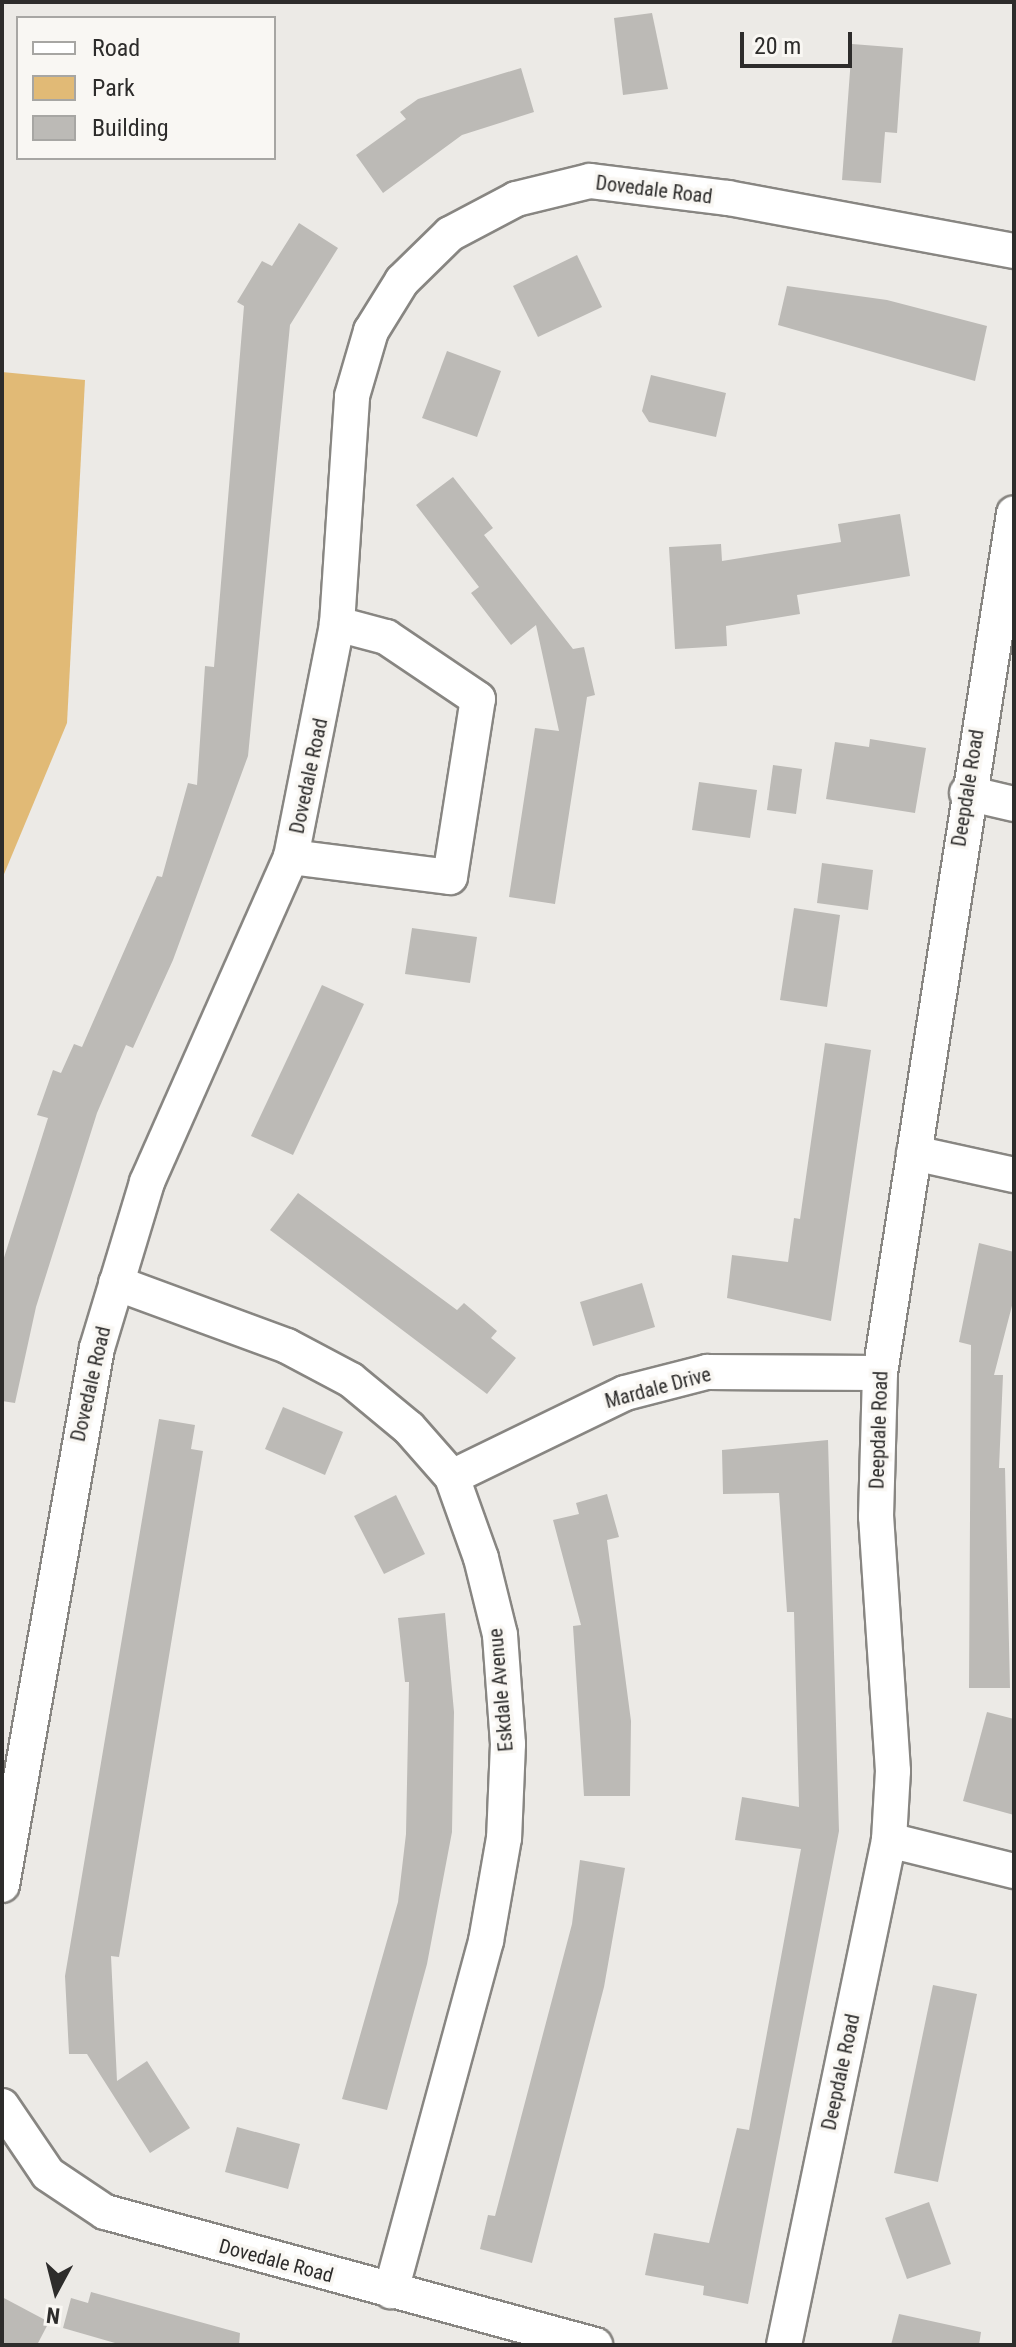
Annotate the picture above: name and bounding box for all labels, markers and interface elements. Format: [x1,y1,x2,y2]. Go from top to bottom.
legend [16,16,276,160]
scale bar [744,16,856,66]
text: 20 m [754,32,801,60]
text: Road [92,34,140,62]
text: Park [92,74,135,102]
text: Building [92,114,169,142]
street label: Dovedale Road [594,171,714,209]
street label: Dovedale Road [285,716,333,836]
street label: Deepdale Road [947,728,989,848]
street label: Dovedale Road [66,1324,116,1444]
street label: Mardale Drive [602,1362,714,1414]
street label: Deepdale Road [865,1370,893,1490]
street label: Eskdale Avenue [484,1627,518,1753]
street label: Deepdale Road [817,2012,865,2132]
street label: Dovedale Road [216,2234,336,2288]
north arrow [16,2251,96,2331]
text: N [45,2302,61,2329]

